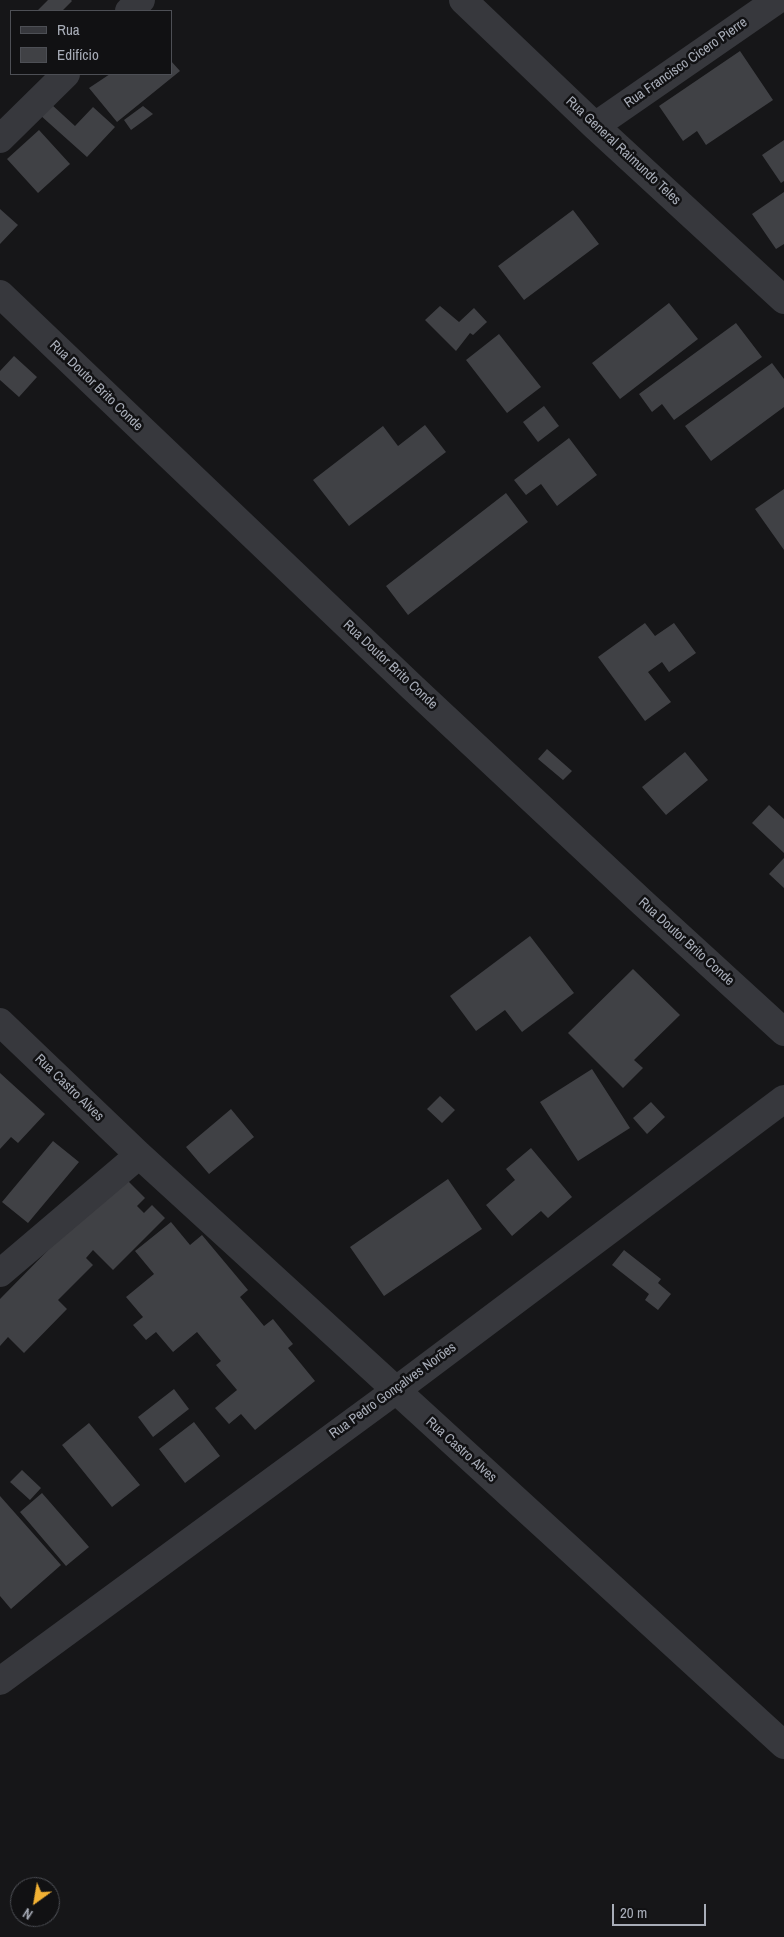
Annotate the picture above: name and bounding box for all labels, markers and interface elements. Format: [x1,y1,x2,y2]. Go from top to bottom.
legend [10,10,172,75]
street label: Rua Francisco Cicero Pierre [621,14,751,112]
text: Rua [57,19,80,40]
text: Edifício [57,44,99,65]
street label: Rua General Raimundo Teles [562,93,684,209]
street label: Rua Doutor Brito Conde [46,337,146,435]
street label: Rua Doutor Brito Conde [339,617,441,713]
street label: Rua Doutor Brito Conde [635,895,737,989]
street label: Rua Castro Alves [31,1051,107,1125]
street label: Rua Pedro Gonçalves Norões [326,1339,460,1443]
street label: Rua Castro Alves [422,1414,500,1486]
north arrow [10,1877,60,1927]
scale bar [614,1894,708,1926]
text: 20 m [620,1902,647,1923]
text: N [19,1904,36,1924]

